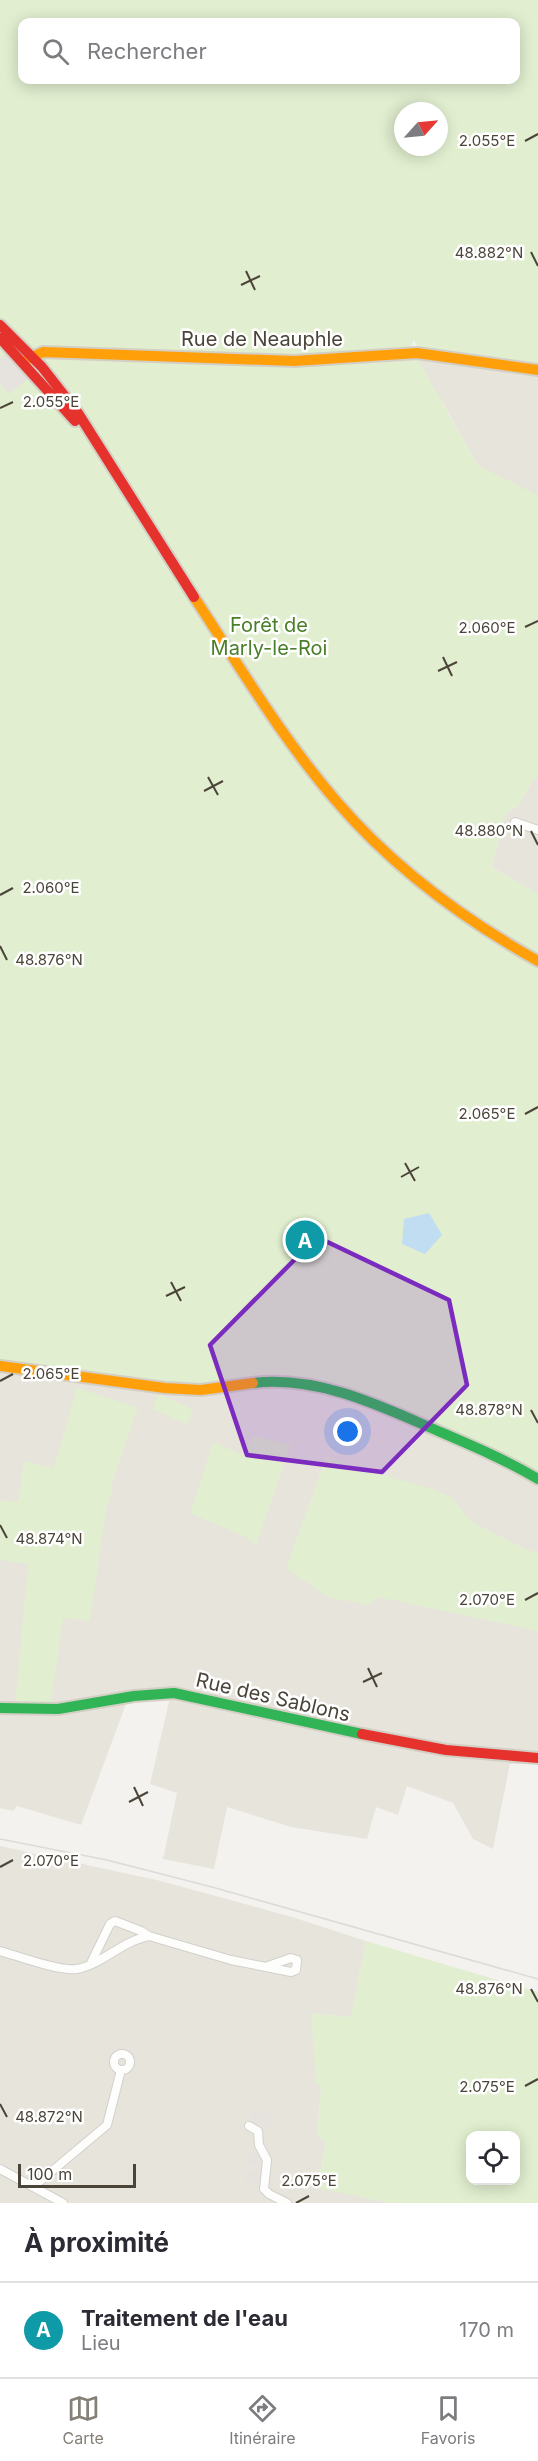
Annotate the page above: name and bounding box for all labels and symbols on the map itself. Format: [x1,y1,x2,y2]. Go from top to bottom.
north arrow [394,102,448,156]
text: 2.055°E [459,131,515,150]
text: 48.882°N [455,243,523,262]
street label: Rue de Neauphle [181,327,343,351]
text: 2.055°E [23,392,79,411]
park label: Forêt de Marly-le-Roi [211,613,327,660]
text: 2.060°E [458,618,516,637]
text: 48.880°N [455,821,523,840]
text: 2.060°E [22,878,80,897]
text: 48.876°N [15,950,83,969]
text: 2.065°E [459,1104,515,1123]
pin: A [286,1218,324,1262]
text: 2.065°E [23,1364,79,1383]
text: 48.878°N [455,1400,523,1419]
your location [333,1417,362,1446]
text: 48.874°N [15,1529,83,1548]
text: 2.070°E [459,1590,515,1609]
street label: Rue des Sablons [194,1668,352,1726]
text: 2.070°E [23,1851,79,1870]
text: 48.876°N [455,1979,523,1998]
text: 2.075°E [459,2077,515,2096]
text: 48.872°N [15,2107,83,2126]
scale bar [18,2161,136,2188]
text: 2.075°E [281,2171,337,2190]

